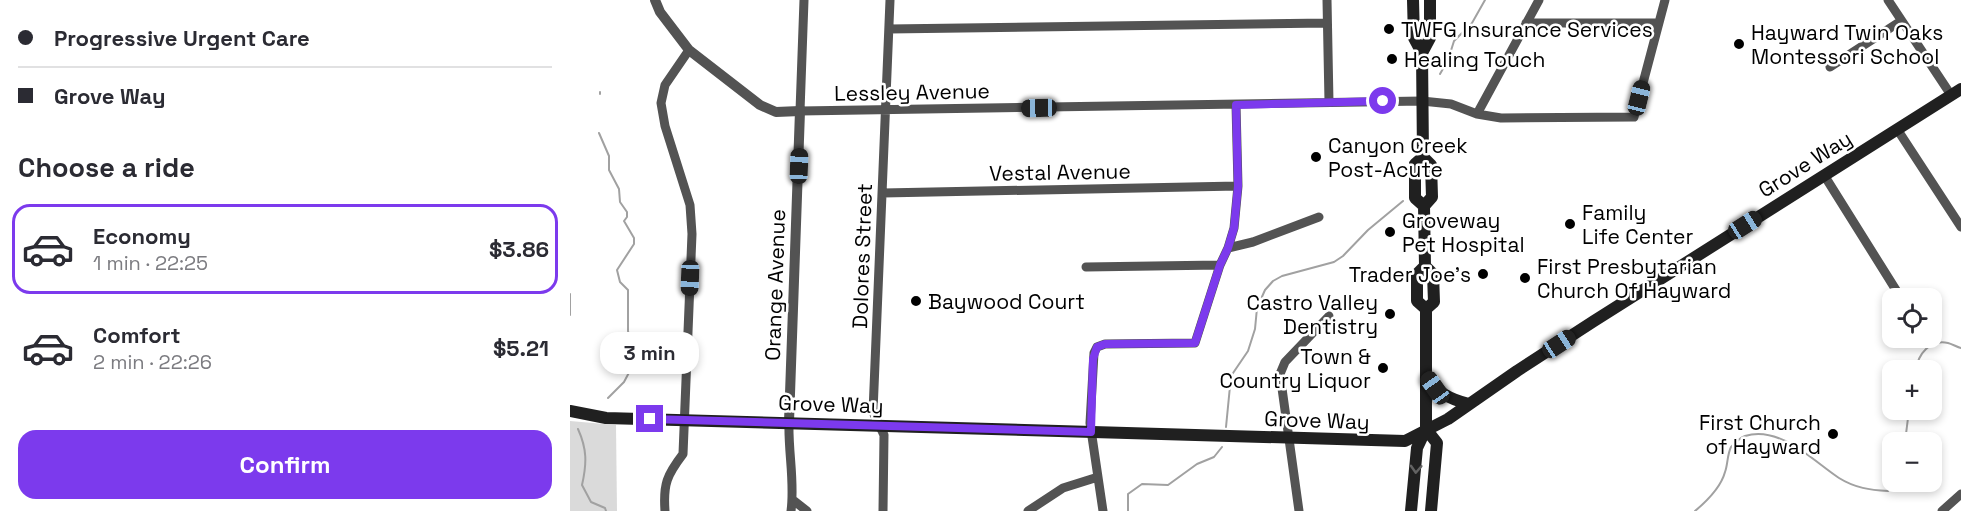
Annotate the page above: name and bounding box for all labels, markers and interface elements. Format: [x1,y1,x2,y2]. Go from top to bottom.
place label: TWFG Insurance Services [1401,16,1653,43]
place label: Hayward Twin Oaks Montessori School [1751,19,1943,70]
marker: TWFG Insurance Services [1382,22,1396,36]
text: Progressive Urgent Care [54,24,310,52]
marker: Hayward Twin Oaks Montessori School [1732,37,1746,51]
place label: Healing Touch [1404,46,1545,73]
marker: Healing Touch [1385,52,1399,66]
street label: Lessley Avenue [834,77,990,107]
car [1626,78,1652,118]
text: Grove Way [54,82,166,110]
route start [1369,87,1396,114]
car [1021,99,1057,117]
street label: Grove Way [1753,125,1857,203]
place label: Canyon Creek Post-Acute [1328,132,1468,183]
car [789,148,809,184]
text: Choose a ride [18,150,195,185]
marker: Canyon Creek Post-Acute [1309,150,1323,164]
street label: Vestal Avenue [989,157,1131,187]
street label: Dolores Street [846,183,878,329]
place label: Family Life Center [1582,199,1693,250]
place label: Groveway Pet Hospital [1402,207,1525,258]
car [1725,208,1765,242]
street label: Orange Avenue [759,209,791,361]
marker: Family Life Center [1563,217,1577,231]
icon: car [21,222,75,276]
text: Economy [93,222,191,250]
marker: Groveway Pet Hospital [1383,225,1397,239]
text: $3.86 [489,235,549,263]
text: 1 min · 22:25 [93,250,208,276]
place label: First Presbytarian Church Of Hayward [1537,253,1731,304]
car [680,260,700,296]
place label: Trader Joe's [1349,261,1471,288]
marker: Trader Joe's [1476,267,1490,281]
marker: First Presbytarian Church Of Hayward [1518,271,1532,285]
place label: Baywood Court [928,288,1085,315]
map controls [1882,288,1942,492]
button: locate [1882,288,1942,348]
place label: Castro Valley Dentistry [1247,289,1378,340]
marker: Baywood Court [909,294,923,308]
marker: Castro Valley Dentistry [1383,307,1397,321]
icon: car [21,321,75,375]
text: Comfort [93,321,181,349]
car [1539,327,1579,361]
callout: 3 min [601,332,700,374]
text: $5.21 [493,334,549,362]
text: 3 min [624,340,675,366]
place label: Town & Country Liquor [1219,343,1371,394]
text: 2 min · 22:26 [93,349,212,375]
button: + [1882,360,1942,420]
marker: Town & Country Liquor [1376,361,1390,375]
car [1417,368,1453,408]
street label: Grove Way [778,389,884,419]
route end [636,405,663,432]
street label: Grove Way [1264,405,1370,435]
place label: First Church of Hayward [1699,409,1821,460]
marker: First Church of Hayward [1826,427,1840,441]
button: Confirm [18,430,552,499]
button: − [1882,432,1942,492]
one-way arrow [1410,465,1423,474]

